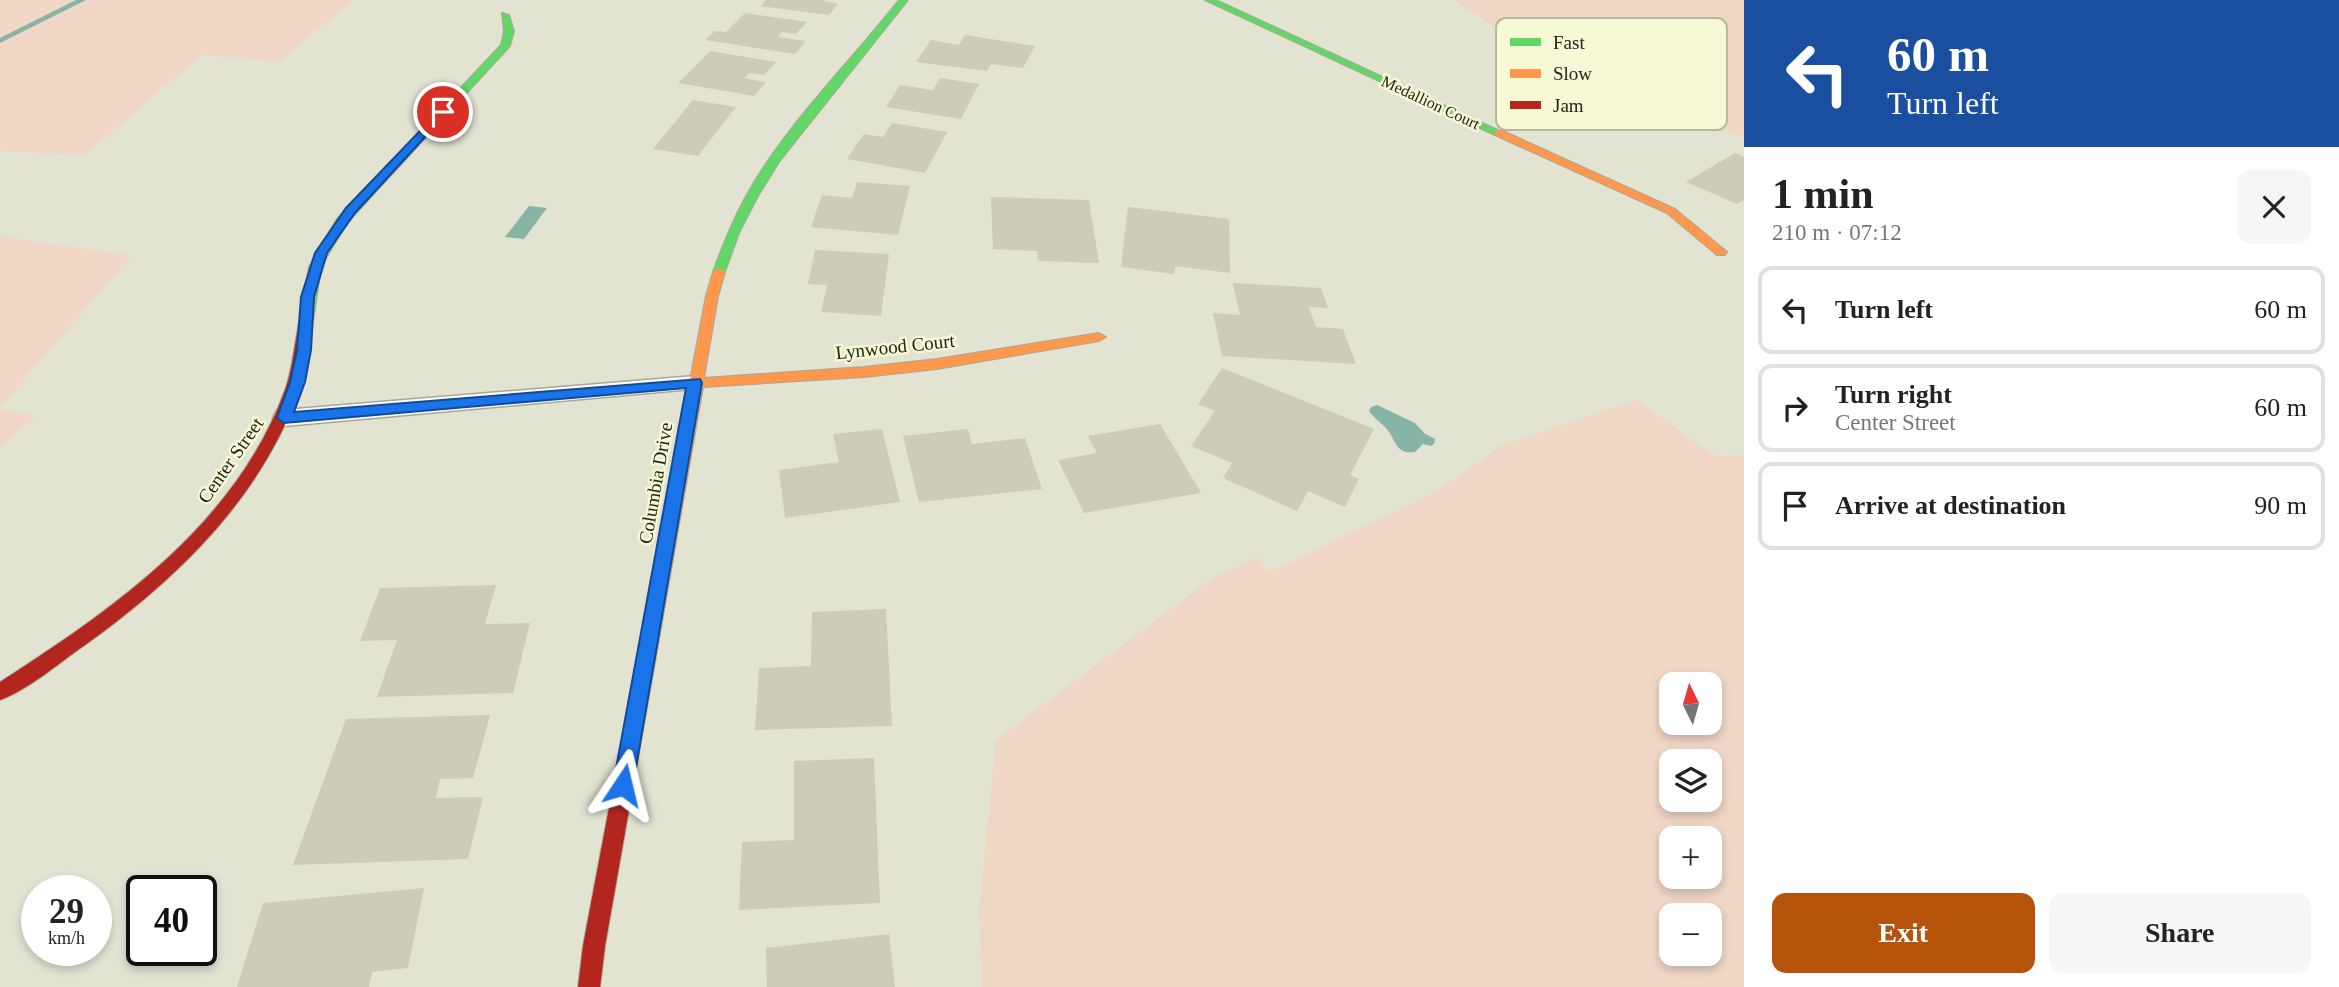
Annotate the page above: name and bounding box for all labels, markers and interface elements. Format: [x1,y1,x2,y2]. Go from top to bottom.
legend [1496,18,1727,130]
text: 60 m [1887,27,1989,82]
icon: left [1772,28,1863,119]
text: Fast [1553,32,1585,53]
text: Slow [1553,63,1592,84]
street label: Medallion Court [1379,72,1483,133]
pin [413,82,473,142]
text: Turn left [1887,85,1999,121]
icon: arrive [424,93,462,131]
text: Jam [1553,95,1584,116]
button: close [2237,170,2311,244]
text: 1 min [1772,171,1874,217]
text: 210 m · 07:12 [1772,220,1902,245]
icon: left [1776,291,1814,329]
text: Turn left [1835,295,1933,324]
text: 60 m [2254,295,2307,324]
street label: Lynwood Court [834,330,956,363]
text: Turn right [1835,380,1952,409]
icon: right [1776,389,1814,427]
text: 60 m [2254,393,2307,422]
text: Center Street [1835,410,1956,435]
street label: Center Street [193,413,268,507]
street label: Columbia Drive [634,421,677,545]
icon: arrive [1776,487,1814,525]
text: Arrive at destination [1835,491,2066,520]
text: 90 m [2254,491,2307,520]
north arrow [1659,672,1722,735]
map controls [1659,672,1722,966]
position arrow [586,748,660,822]
button: layers [1659,749,1722,812]
button: + [1659,826,1722,889]
speed limit sign: 40 [126,875,217,966]
text: 29 [49,892,84,931]
button: Exit [1772,893,2035,973]
button: Share [2049,893,2311,973]
button: − [1659,903,1722,966]
text: km/h [48,928,85,948]

